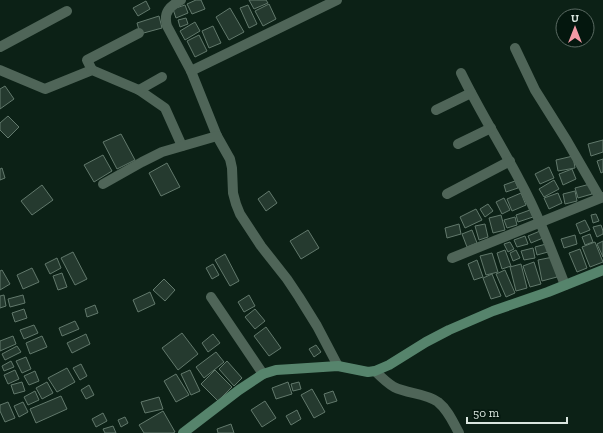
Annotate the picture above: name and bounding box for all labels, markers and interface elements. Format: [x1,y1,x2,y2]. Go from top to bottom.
north arrow [555,8,595,48]
text: U [571,12,579,25]
scale bar [467,399,567,425]
text: 50 m [473,406,500,420]

